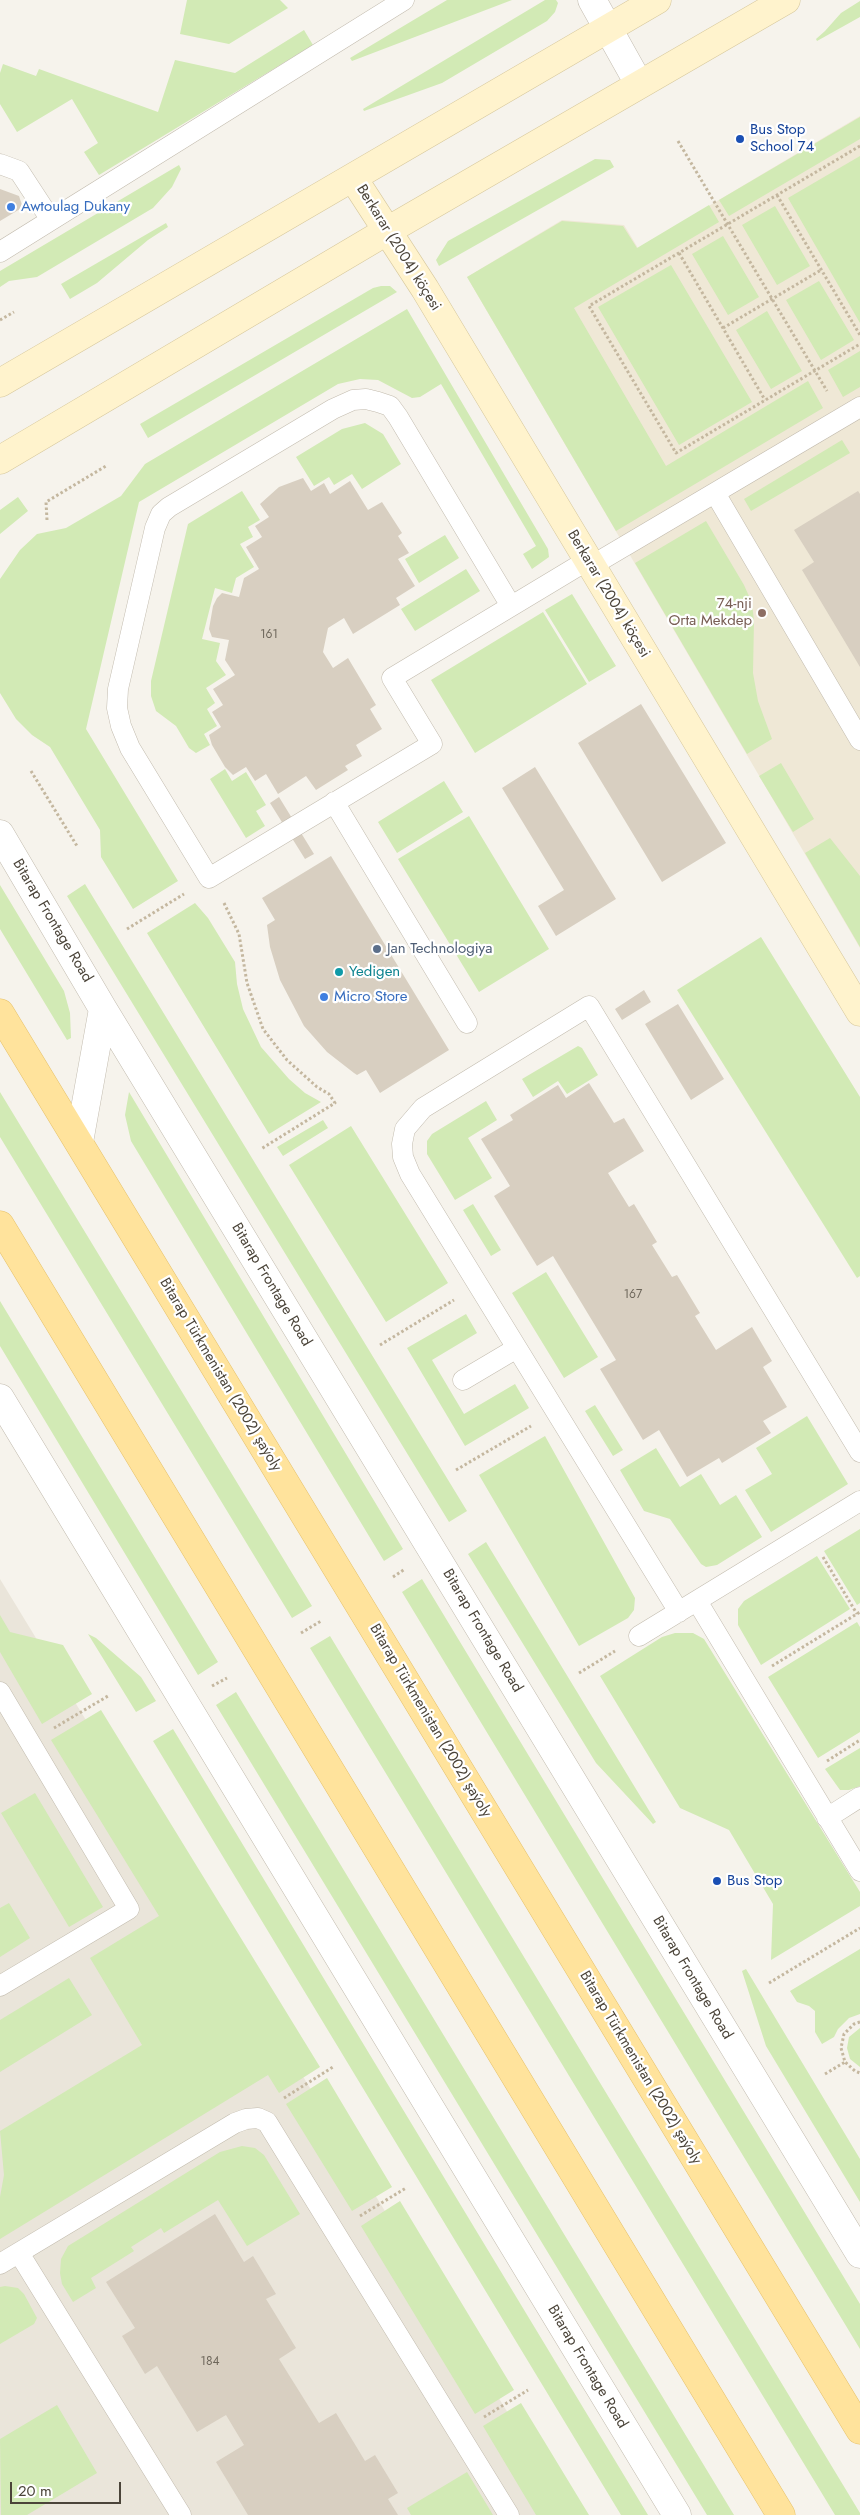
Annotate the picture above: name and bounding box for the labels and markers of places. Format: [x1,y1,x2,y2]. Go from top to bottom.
place label: Bus Stop School 74 [750,121,814,156]
marker: Bus Stop School 74 [734,133,746,145]
place label: Awtoulag Dukany [21,198,130,216]
marker: Awtoulag Dukany [5,201,17,213]
place label: 74-nji Orta Mekdep [668,595,752,630]
marker: 74-nji Orta Mekdep [756,607,768,619]
place label: Jan Technologiya [387,940,492,958]
marker: Jan Technologiya [371,943,383,955]
place label: Yedigen [349,963,400,981]
marker: Yedigen [333,966,345,978]
place label: Micro Store [334,988,407,1006]
marker: Micro Store [318,991,330,1003]
place label: Bus Stop [727,1872,782,1890]
marker: Bus Stop [711,1875,723,1887]

